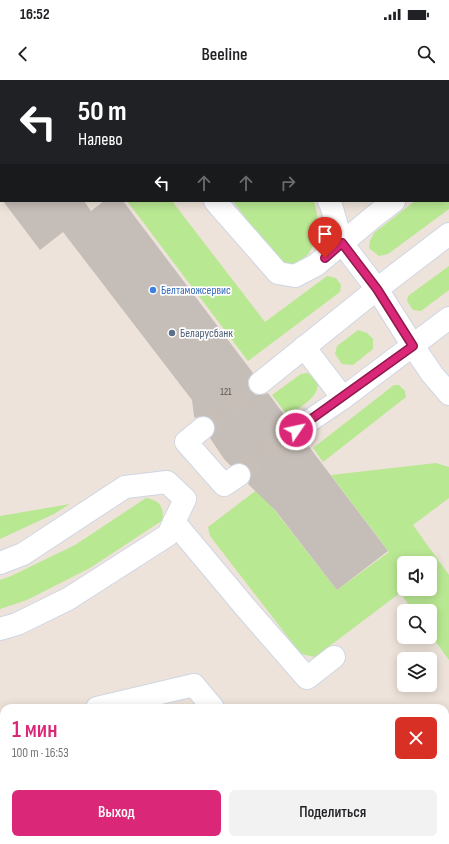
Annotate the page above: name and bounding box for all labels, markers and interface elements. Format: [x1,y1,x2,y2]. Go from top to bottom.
text: 16:52 [20,5,49,24]
icon: back [12,43,34,65]
icon: search [415,43,437,65]
text: Beeline [201,44,248,65]
text: 50 m [78,95,127,128]
icon: left [12,96,64,148]
text: Налево [78,129,123,150]
icon: left [151,172,173,194]
icon: ahead [193,172,215,194]
icon: ahead [235,172,257,194]
icon: right [277,172,299,194]
pin [308,217,342,258]
icon: arrive [314,223,336,245]
place label: Белтаможсервис [161,283,231,298]
marker: Белтаможсервис [148,285,158,295]
place label: Беларусбанк [180,326,233,341]
marker: Беларусбанк [167,328,177,338]
house number: 121 [220,386,232,398]
position arrow [275,409,317,451]
map controls [397,556,437,692]
button: sound [397,556,437,596]
button: search [397,604,437,644]
button: layers [397,652,437,692]
text: 1 мин [12,715,57,744]
button: close [395,717,437,759]
text: 100 m · 16:53 [12,745,69,761]
button: Выход [12,790,221,836]
button: Поделиться [229,790,437,836]

